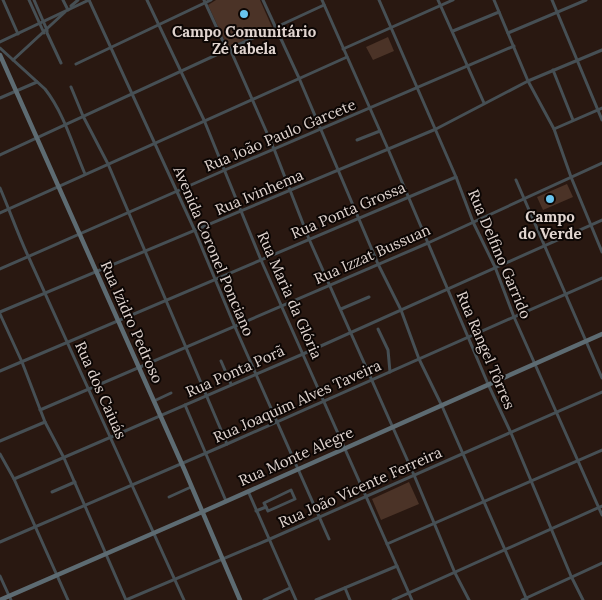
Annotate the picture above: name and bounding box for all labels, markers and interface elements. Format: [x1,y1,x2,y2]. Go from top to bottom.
marker: Campo Comunitário Zé tabela [238,8,250,20]
place label: Campo Comunitário Zé tabela [172,22,317,58]
street label: Rua João Paulo Garcete [201,94,359,176]
street label: Avenida Coronel Ponciano [169,162,259,339]
street label: Rua Ivinhema [212,165,306,219]
street label: Rua Ponta Grossa [288,177,408,243]
street label: Rua Delfino Garrido [464,186,536,322]
marker: Campo do Verde [544,193,556,205]
place label: Campo do Verde [519,207,581,243]
street label: Rua Izzat Bussuan [311,220,433,288]
street label: Rua Maria da Glória [253,228,327,362]
street label: Rua Izidro Pedroso [97,258,168,386]
street label: Rua Rangel Tôrres [453,288,519,412]
street label: Rua dos Caiuás [71,338,131,442]
street label: Rua Ponta Porã [183,341,288,401]
street label: Rua Joaquim Alves Taveira [210,355,384,447]
street label: Rua Monte Alegre [236,422,356,490]
street label: Rua João Vicente Ferreira [275,442,445,532]

